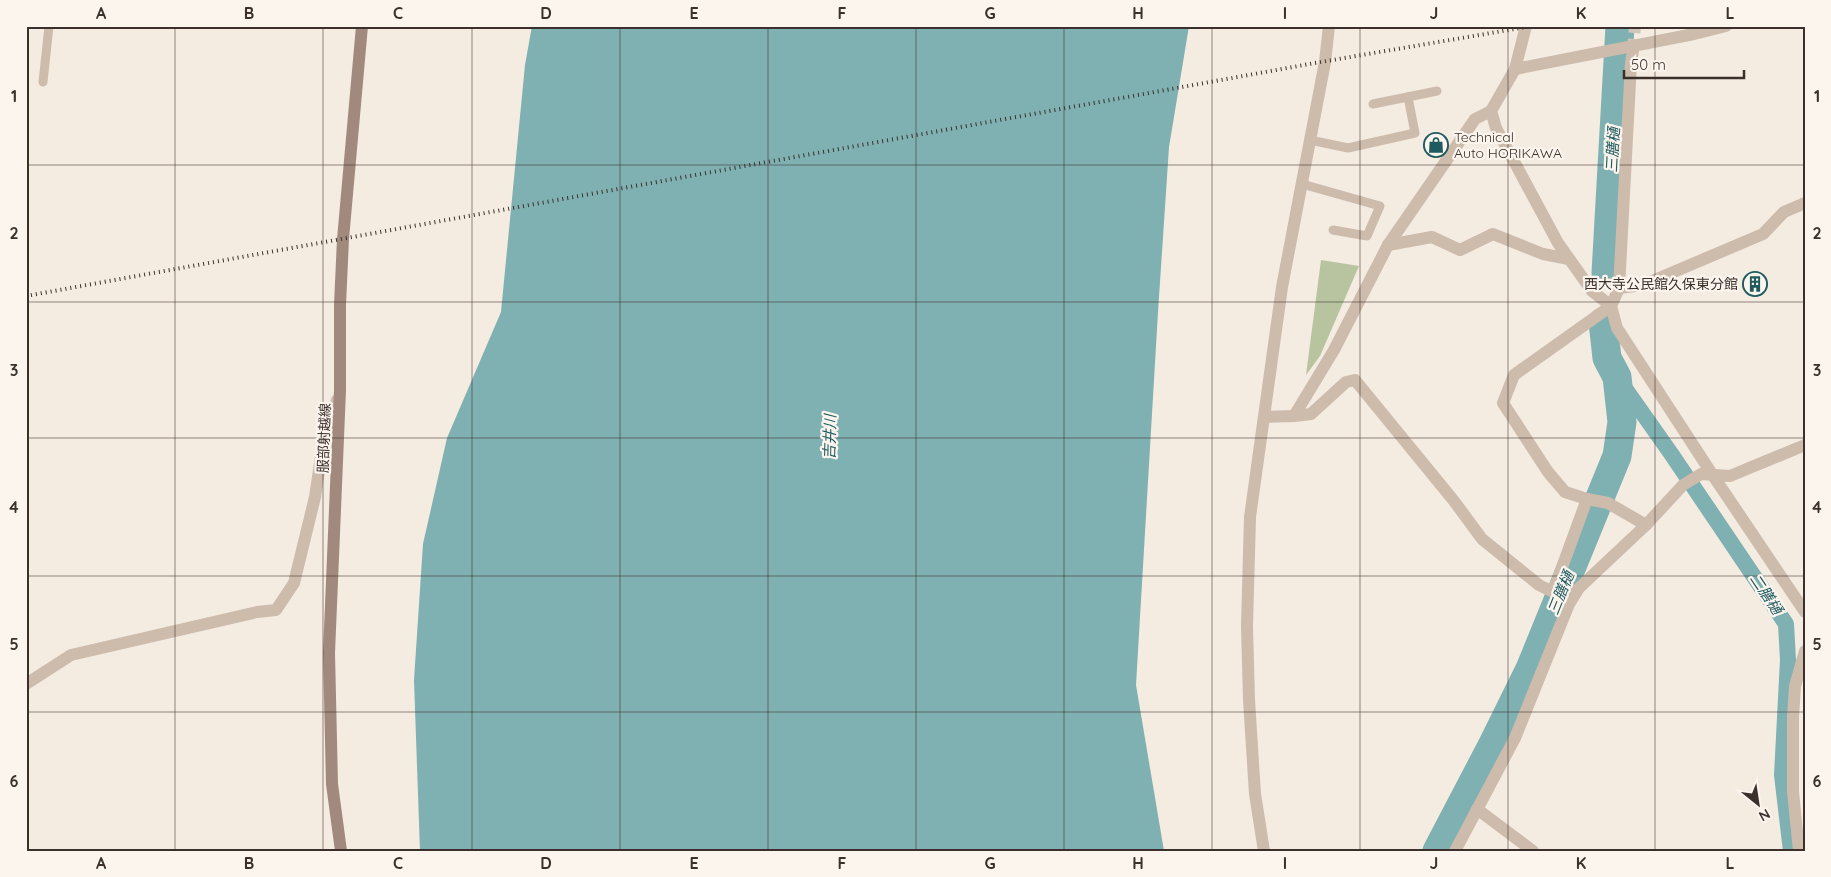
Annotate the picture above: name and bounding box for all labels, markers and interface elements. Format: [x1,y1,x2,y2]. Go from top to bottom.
text: A [96,3,107,23]
text: B [244,3,254,23]
text: C [393,3,403,23]
text: D [540,3,552,23]
text: E [689,3,699,23]
text: F [838,3,847,23]
text: G [984,3,996,23]
text: H [1132,3,1144,23]
text: I [1283,3,1287,23]
text: J [1430,3,1438,23]
text: K [1576,3,1586,23]
text: L [1726,3,1735,23]
scale bar [1624,48,1744,80]
text: 50 m [1631,55,1666,74]
text: 1 [11,86,17,106]
text: 1 [1814,86,1820,106]
water label: 三膳樋 [1602,125,1623,173]
place label: Technical Auto HORIKAWA [1454,128,1562,162]
shop icon: Technical Auto HORIKAWA [1423,132,1449,158]
text: 2 [9,223,19,243]
text: 2 [1812,223,1822,243]
building icon: 西大寺公民館久保東分館 [1742,271,1768,297]
place label: 西大寺公民館久保東分館 [1584,275,1738,293]
text: 3 [10,360,18,380]
text: 3 [1813,360,1821,380]
street label: 服部射越線 [314,403,334,473]
water label: 吉井川 [820,412,839,460]
text: 4 [9,497,19,517]
text: 4 [1812,497,1822,517]
water label: 三膳樋 [1543,567,1579,617]
water label: 二膳樋 [1746,570,1788,619]
text: 5 [9,634,19,654]
text: 5 [1812,634,1822,654]
text: 6 [10,771,19,791]
text: 6 [1813,771,1822,791]
north arrow [1734,780,1784,830]
text: N [1756,805,1773,826]
text: A [96,853,107,873]
text: B [244,853,254,873]
text: C [393,853,403,873]
text: D [540,853,552,873]
text: E [689,853,699,873]
text: F [838,853,847,873]
text: G [984,853,996,873]
text: H [1132,853,1144,873]
text: I [1283,853,1287,873]
text: J [1430,853,1438,873]
text: K [1576,853,1586,873]
text: L [1726,853,1735,873]

